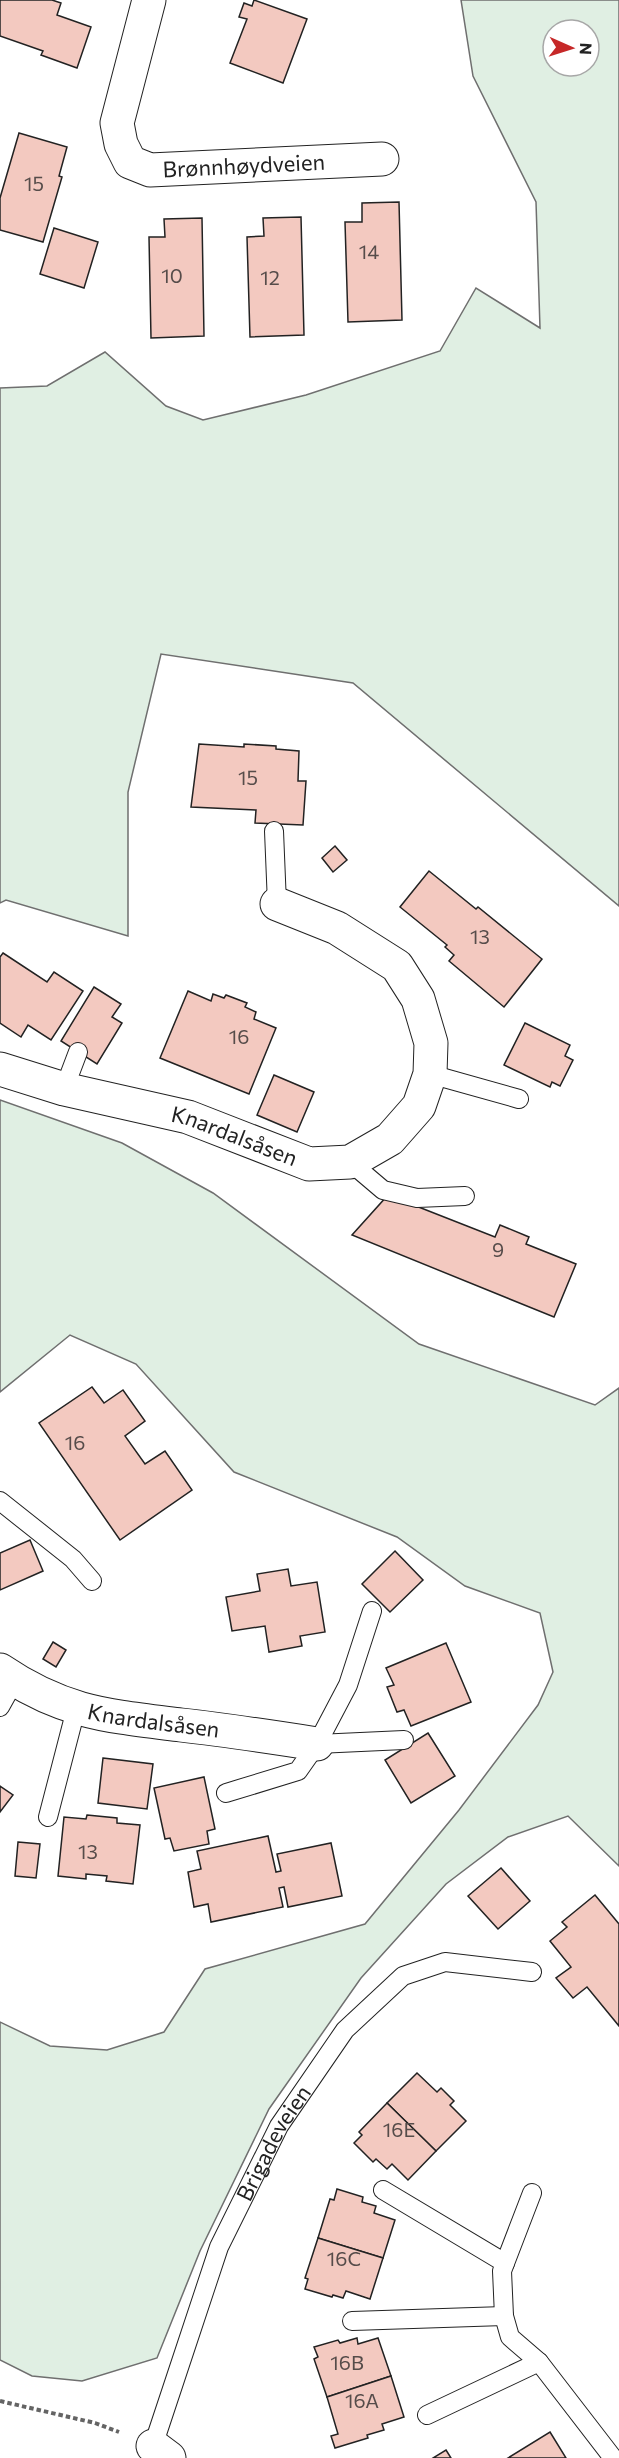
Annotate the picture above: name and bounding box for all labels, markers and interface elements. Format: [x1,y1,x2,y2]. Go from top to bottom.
north arrow [541,18,601,78]
text: N [577,42,596,55]
street label: Brønnhøydveien [162,148,326,182]
house number: 15 [24,171,44,195]
house number: 14 [359,239,379,263]
house number: 10 [161,263,183,287]
house number: 12 [260,265,280,289]
house number: 15 [238,765,258,789]
house number: 13 [470,924,490,948]
house number: 16 [229,1024,249,1048]
street label: Knardalsåsen [169,1100,301,1171]
house number: 9 [492,1237,504,1261]
house number: 16 [65,1430,85,1454]
street label: Knardalsåsen [85,1697,221,1743]
house number: 13 [78,1839,98,1863]
street label: Brigadeveien [230,2080,316,2205]
house number: 16E [383,2117,415,2141]
house number: 16C [327,2246,361,2270]
house number: 16B [330,2350,364,2374]
house number: 16A [345,2388,379,2412]

